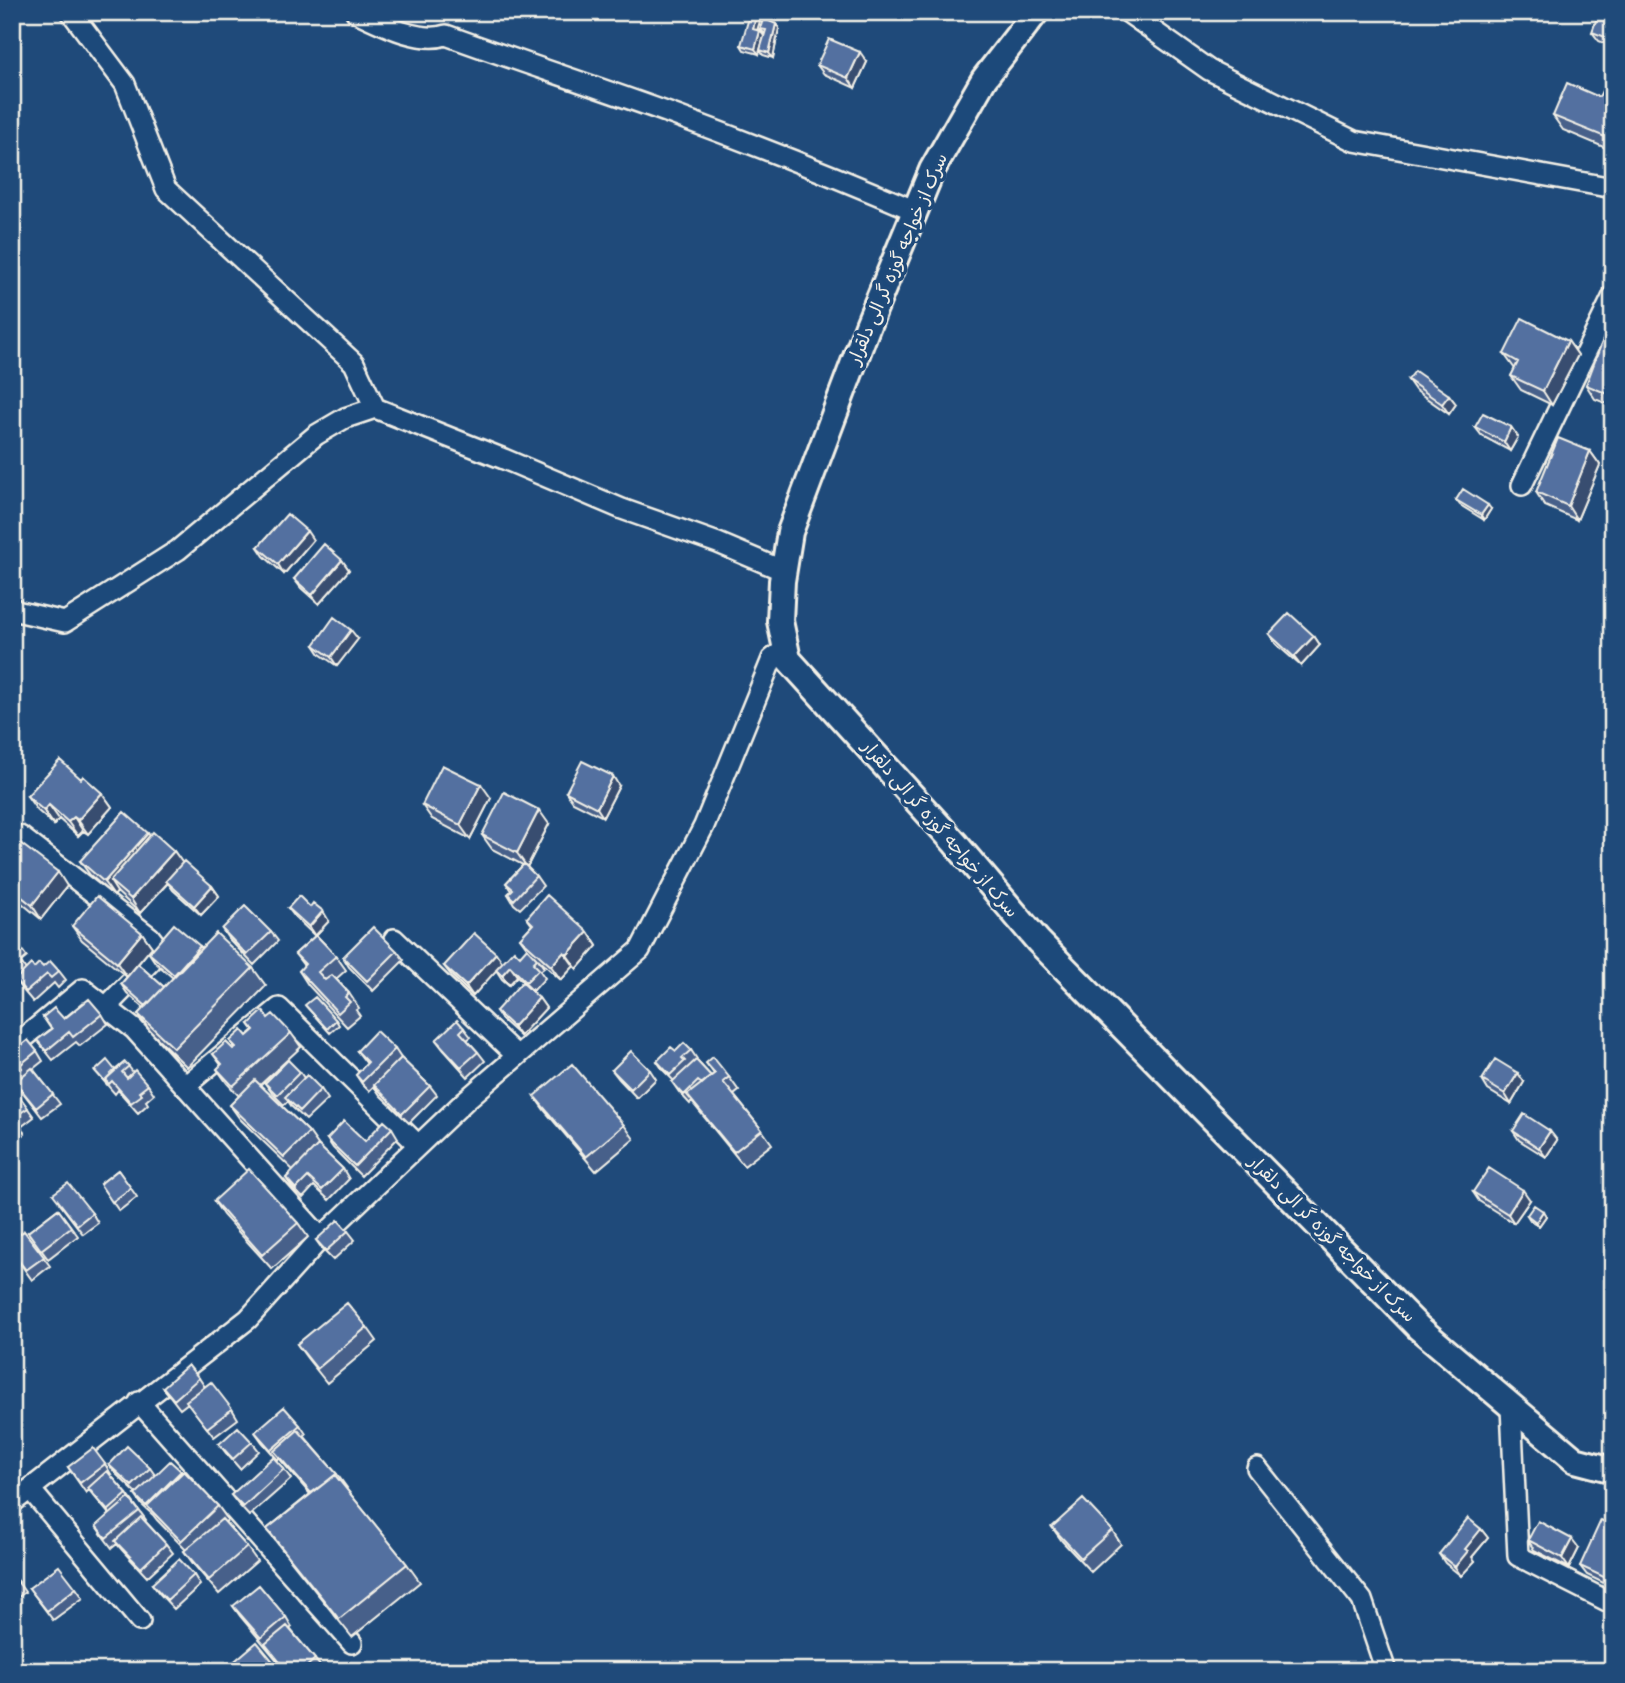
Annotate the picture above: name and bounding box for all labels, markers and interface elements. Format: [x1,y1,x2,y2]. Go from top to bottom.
street label: سرک از خواجه گوزه گر الی دلقرار [842,150,953,370]
street label: سرک از خواجه گوزه گر الی دلقرار [855,734,1023,922]
street label: سرک از خواجه گوزه گر الی دلقرار [1242,1149,1421,1328]

